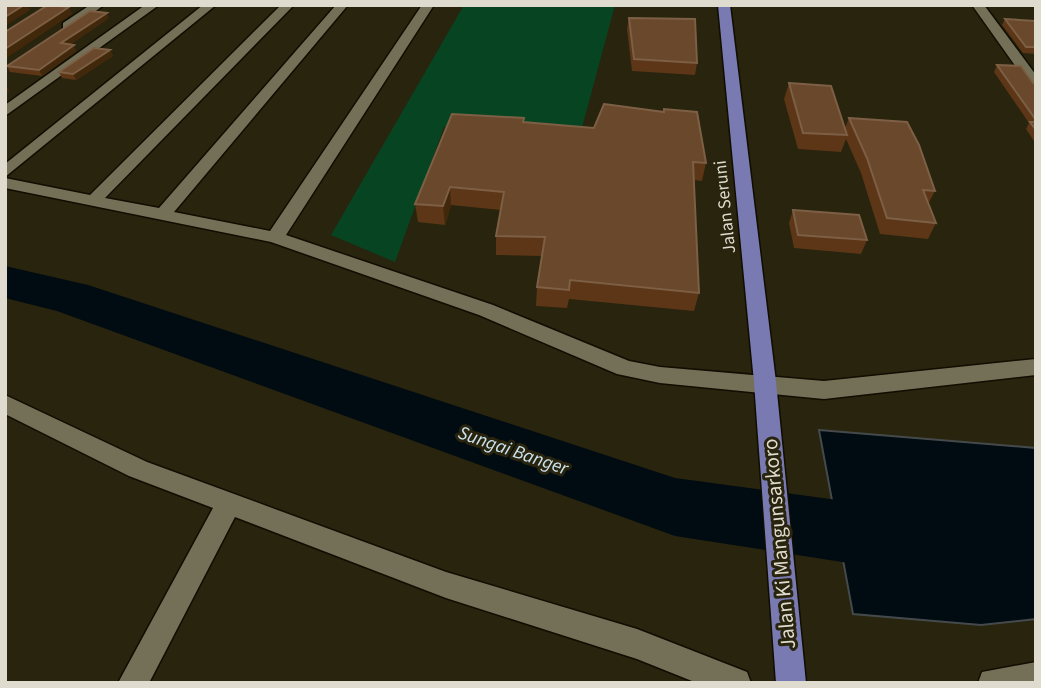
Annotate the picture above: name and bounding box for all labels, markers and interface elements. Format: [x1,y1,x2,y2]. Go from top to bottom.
street label: Jalan Seruni [708,159,742,255]
water label: Sungai Banger [454,420,573,483]
street label: Jalan Ki Mangunsarkoro [755,438,803,650]

